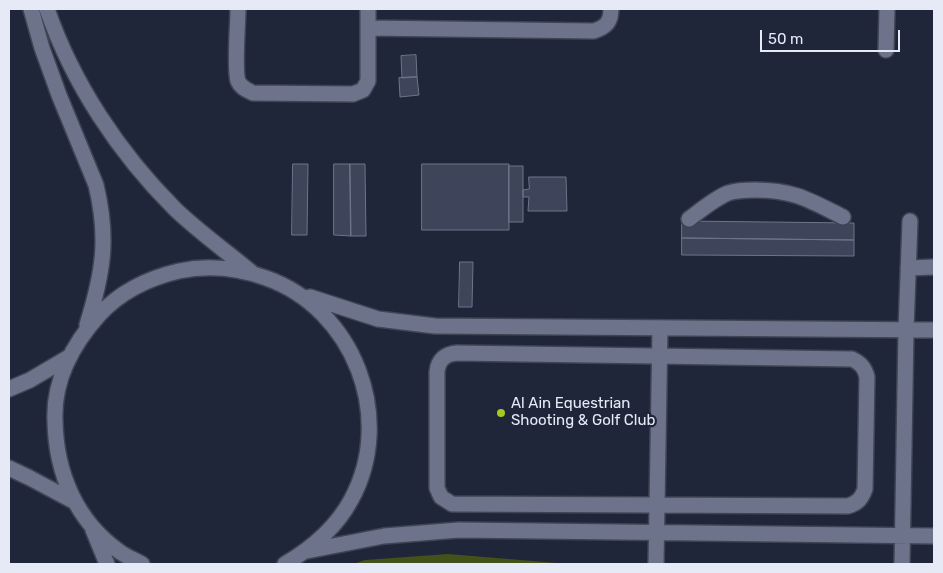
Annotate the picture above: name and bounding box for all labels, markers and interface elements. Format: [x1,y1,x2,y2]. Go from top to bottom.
scale bar [763,20,903,52]
text: 50 m [768,30,803,48]
place label: Al Ain Equestrian Shooting & Golf Club [511,395,655,430]
marker: Al Ain Equestrian Shooting & Golf Club [495,407,507,419]

